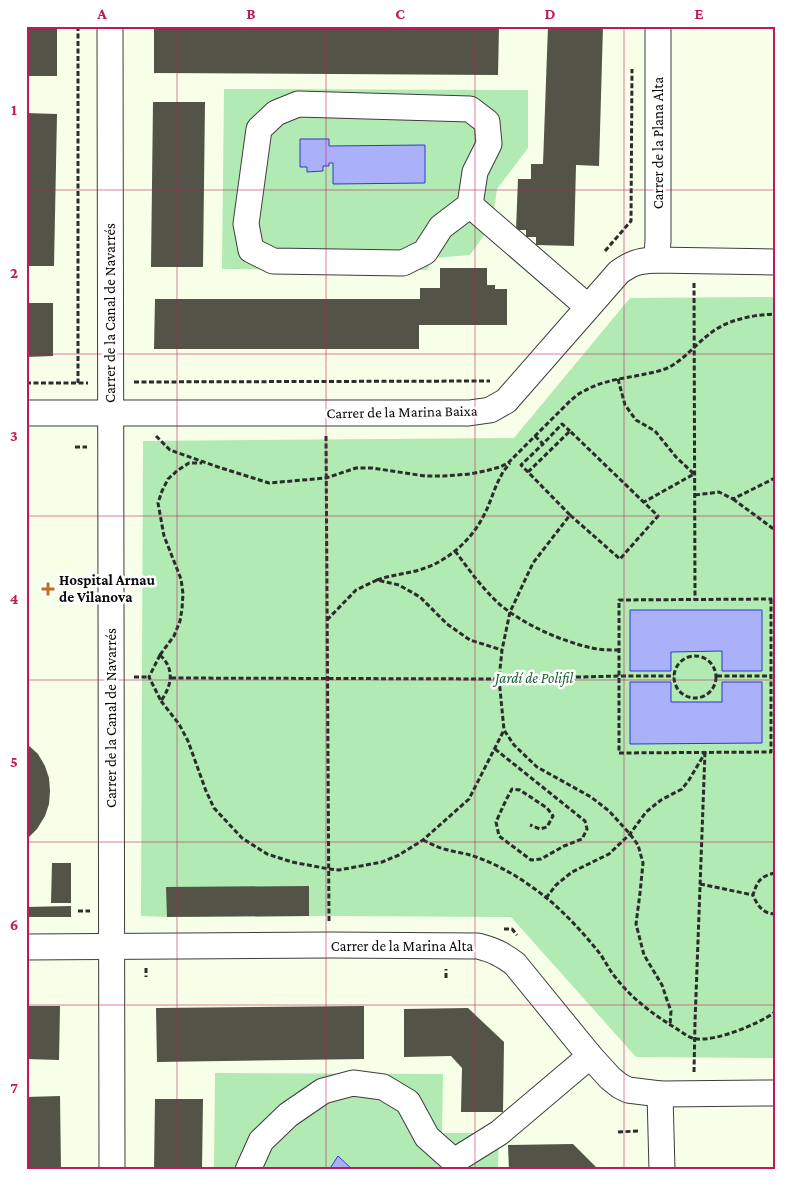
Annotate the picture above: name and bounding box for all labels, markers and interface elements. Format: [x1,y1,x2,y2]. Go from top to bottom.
text: A [96,5,107,22]
text: B [246,5,256,22]
text: C [395,5,405,22]
text: D [544,5,556,22]
text: E [694,5,704,22]
street label: Carrer de la Plana Alta [650,77,666,209]
text: 1 [11,101,17,118]
street label: Carrer de la Canal de Navarrés [102,223,118,403]
text: 2 [10,264,18,281]
street label: Carrer de la Marina Baixa [326,403,478,421]
text: 3 [10,427,18,444]
place label: Hospital Arnau de Vilanova [59,572,156,605]
marker: Hospital Arnau de Vilanova [41,582,55,596]
text: 4 [10,590,19,607]
street label: Carrer de la Canal de Navarrés [103,628,119,808]
park label: Jardí de Polifil [492,670,573,687]
text: 5 [10,753,18,770]
text: 6 [10,916,18,933]
street label: Carrer de la Marina Alta [331,938,473,954]
text: 7 [10,1079,18,1096]

